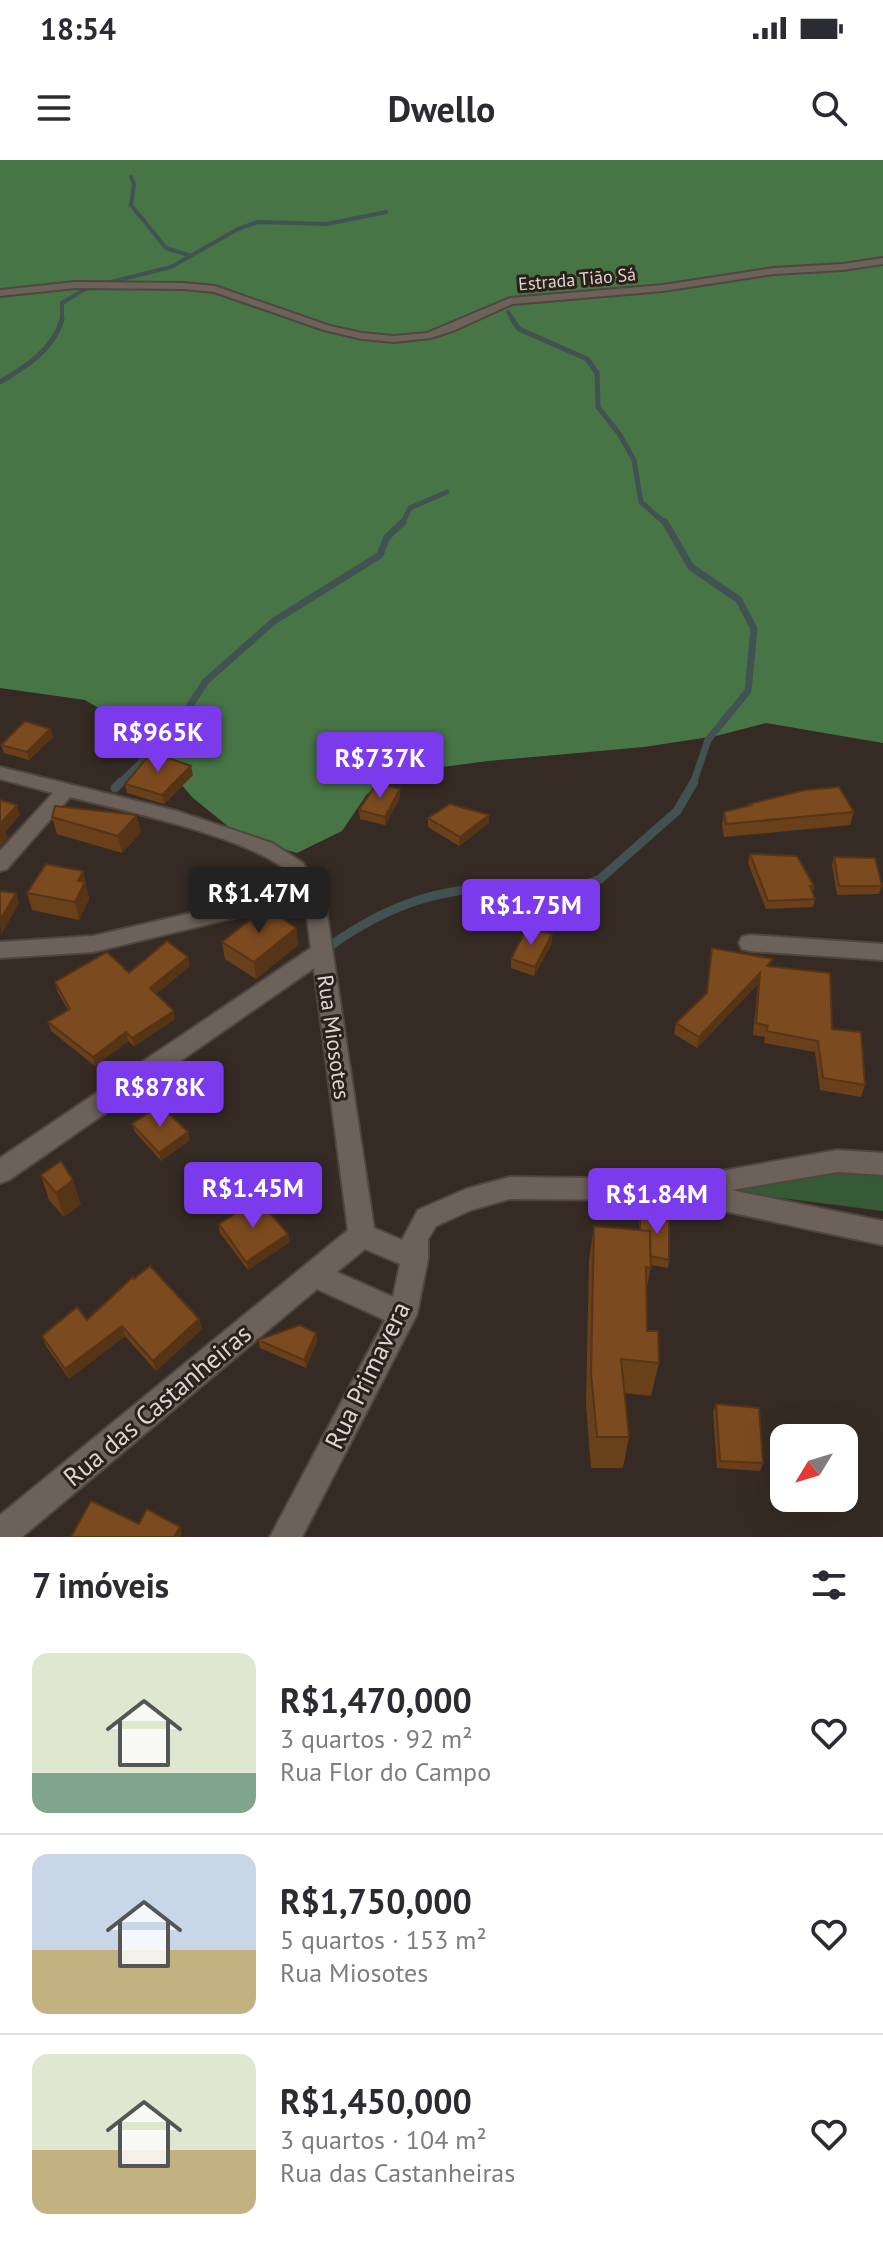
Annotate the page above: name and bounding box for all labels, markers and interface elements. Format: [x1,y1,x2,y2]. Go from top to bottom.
text: 18:54 [40,9,116,48]
text: Dwello [388,85,495,132]
icon: menu [32,86,76,130]
icon: search [807,86,851,130]
street label: Estrada Tião Sá [517,262,637,296]
pin: R$965K [93,706,223,774]
text: R$965K [113,715,203,748]
pin: R$737K [315,732,445,800]
text: R$737K [335,741,425,774]
pin: R$1.47M [185,867,333,935]
text: R$1.47M [208,876,310,909]
pin: R$1.75M [457,879,605,947]
text: R$1.75M [480,888,582,921]
street label: Rua Miosotes [311,973,357,1101]
pin: R$878K [95,1061,225,1129]
text: R$878K [115,1070,205,1103]
pin: R$1.45M [179,1162,327,1230]
pin: R$1.84M [583,1168,731,1236]
text: R$1.45M [202,1171,304,1204]
text: R$1.84M [606,1177,708,1210]
street label: Rua Primavera [317,1296,417,1454]
street label: Rua das Castanheiras [56,1317,258,1493]
north arrow [770,1424,858,1512]
map controls [770,1424,858,1512]
text: 7 imóveis [32,1563,169,1607]
icon: filters [807,1563,851,1607]
text: R$1,470,000 [280,1678,472,1722]
icon: home [96,1685,192,1781]
icon: heart [807,1711,851,1755]
text: 3 quartos · 92 m² [280,1722,472,1755]
text: Rua Flor do Campo [280,1755,491,1788]
text: R$1,750,000 [280,1879,472,1923]
icon: home [96,1886,192,1982]
icon: heart [807,1912,851,1956]
text: 5 quartos · 153 m² [280,1923,487,1956]
text: Rua Miosotes [280,1956,428,1989]
text: R$1,450,000 [280,2079,472,2123]
icon: home [96,2086,192,2182]
icon: heart [807,2112,851,2156]
text: 3 quartos · 104 m² [280,2123,487,2156]
text: Rua das Castanheiras [280,2156,515,2189]

